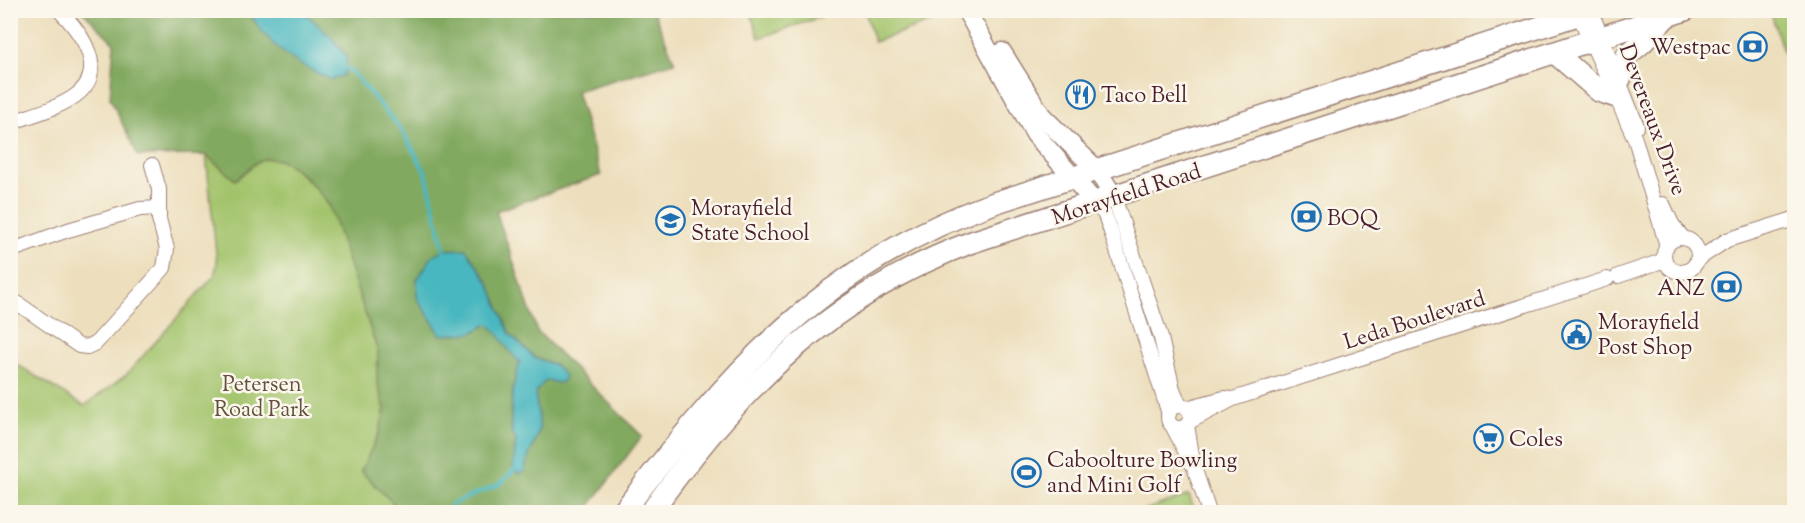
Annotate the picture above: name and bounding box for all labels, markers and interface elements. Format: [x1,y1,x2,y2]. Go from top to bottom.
bank icon: Westpac [1736,30,1768,62]
place label: Westpac [1650,33,1731,65]
street label: Devereaux Drive [1609,40,1693,200]
restaurant icon: Taco Bell [1064,78,1096,110]
place label: Taco Bell [1101,81,1187,113]
street label: Morayfield Road [1048,157,1206,235]
place label: Morayfield State School [691,194,810,251]
bank icon: BOQ [1290,201,1322,233]
school or university icon: Morayfield State School [654,204,686,236]
place label: BOQ [1327,204,1381,236]
bank icon: ANZ [1710,271,1742,303]
place label: ANZ [1657,274,1705,306]
street label: Leda Boulevard [1340,284,1490,360]
place label: Morayfield Post Shop [1598,308,1699,365]
public building icon: Morayfield Post Shop [1561,318,1593,350]
park label: Petersen Road Park [214,370,310,427]
supermarket icon: Coles [1472,422,1504,454]
place label: Coles [1509,425,1563,457]
place label: Caboolture Bowling and Mini Golf [1047,446,1237,503]
sports icon: Caboolture Bowling and Mini Golf [1010,456,1042,488]

